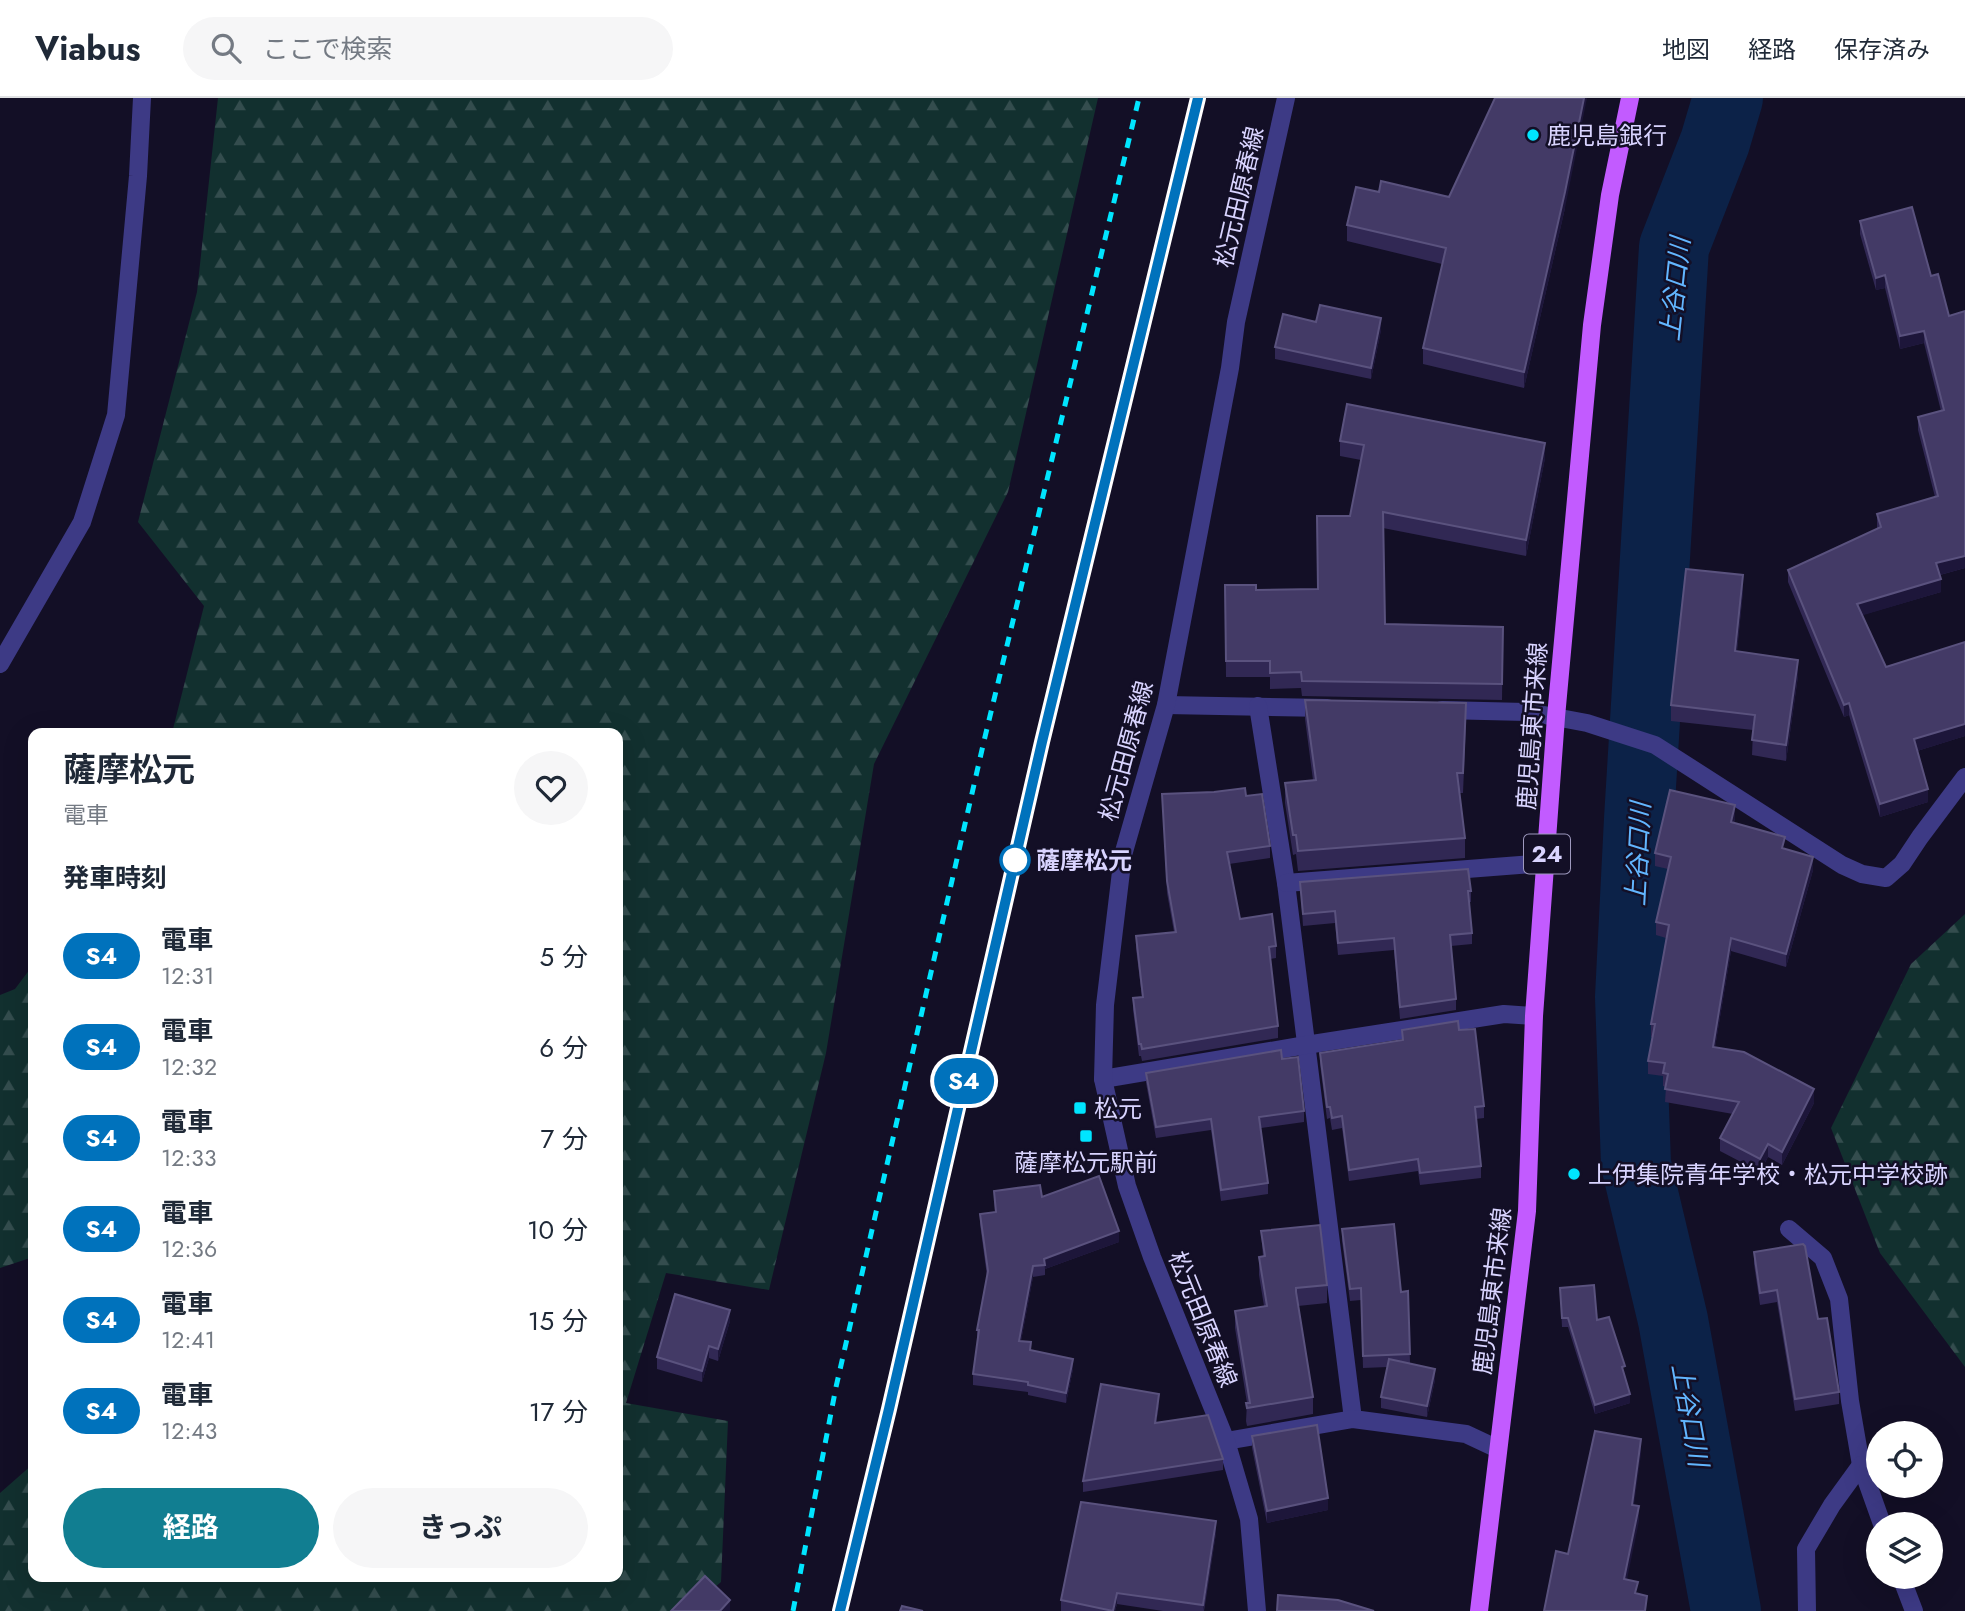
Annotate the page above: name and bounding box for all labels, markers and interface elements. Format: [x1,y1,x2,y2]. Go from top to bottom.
search box [183,17,673,80]
text: Viabus [35,25,141,72]
icon: search [207,29,245,67]
text: ここで検索 [263,30,393,68]
text: 地図 [1662,32,1710,67]
text: 経路 [1748,32,1796,67]
text: 保存済み [1834,32,1930,67]
place label: 鹿児島銀行 [1547,118,1667,153]
street label: 松元田原春線 [1206,123,1272,271]
marker: 鹿児島銀行 [1525,127,1541,143]
water label: 上谷口川 [1651,232,1700,343]
street label: 鹿児島東市来線 [1509,641,1555,811]
street label: 松元田原春線 [1090,677,1162,825]
text: 薩摩松元 [63,746,195,793]
button: heart [514,751,588,825]
text: 電車 [63,798,109,832]
water label: 上谷口川 [1616,798,1660,907]
road number: 24 [1524,834,1570,874]
place label: 薩摩松元 [1036,843,1132,878]
marker: 薩摩松元 [1000,845,1030,875]
text: 発車時刻 [63,859,167,897]
text: 電車 [161,921,213,959]
text: S4 [86,938,117,973]
text: 5 分 [540,938,588,976]
text: 12:31 [161,959,214,993]
text: 電車 [161,1012,213,1050]
text: S4 [86,1029,117,1064]
text: 6 分 [539,1029,588,1067]
text: 12:32 [161,1050,217,1084]
line badge: S4 [932,1058,996,1104]
text: S4 [948,1063,980,1098]
place label: 松元 [1094,1091,1142,1126]
marker: 松元 [1072,1100,1088,1116]
text: 電車 [161,1103,213,1141]
text: S4 [86,1120,117,1155]
text: 7 分 [541,1120,588,1158]
marker: 薩摩松元駅前 [1078,1128,1094,1144]
text: 12:33 [161,1141,216,1175]
place label: 薩摩松元駅前 [1014,1145,1158,1180]
place label: 上伊集院青年学校・松元中学校跡 [1588,1157,1948,1192]
marker: 上伊集院青年学校・松元中学校跡 [1566,1166,1582,1182]
text: 電車 [161,1194,213,1232]
street label: 鹿児島東市来線 [1464,1205,1520,1377]
text: S4 [86,1211,117,1246]
text: 10 分 [527,1211,588,1249]
text: 12:36 [161,1232,217,1266]
street label: 松元田原春線 [1160,1246,1246,1392]
text: 電車 [161,1285,213,1323]
text: S4 [86,1302,117,1337]
text: 15 分 [528,1302,588,1340]
text: 12:41 [161,1323,215,1357]
water label: 上谷口川 [1662,1360,1718,1472]
text: 電車 [161,1376,213,1414]
text: S4 [86,1393,117,1428]
text: 17 分 [529,1393,588,1431]
text: 12:43 [161,1414,217,1448]
map controls [1866,1421,1943,1589]
button: locate [1866,1421,1943,1498]
button: 経路 [63,1488,319,1568]
button: きっぷ [333,1488,588,1568]
button: layers [1866,1512,1943,1589]

